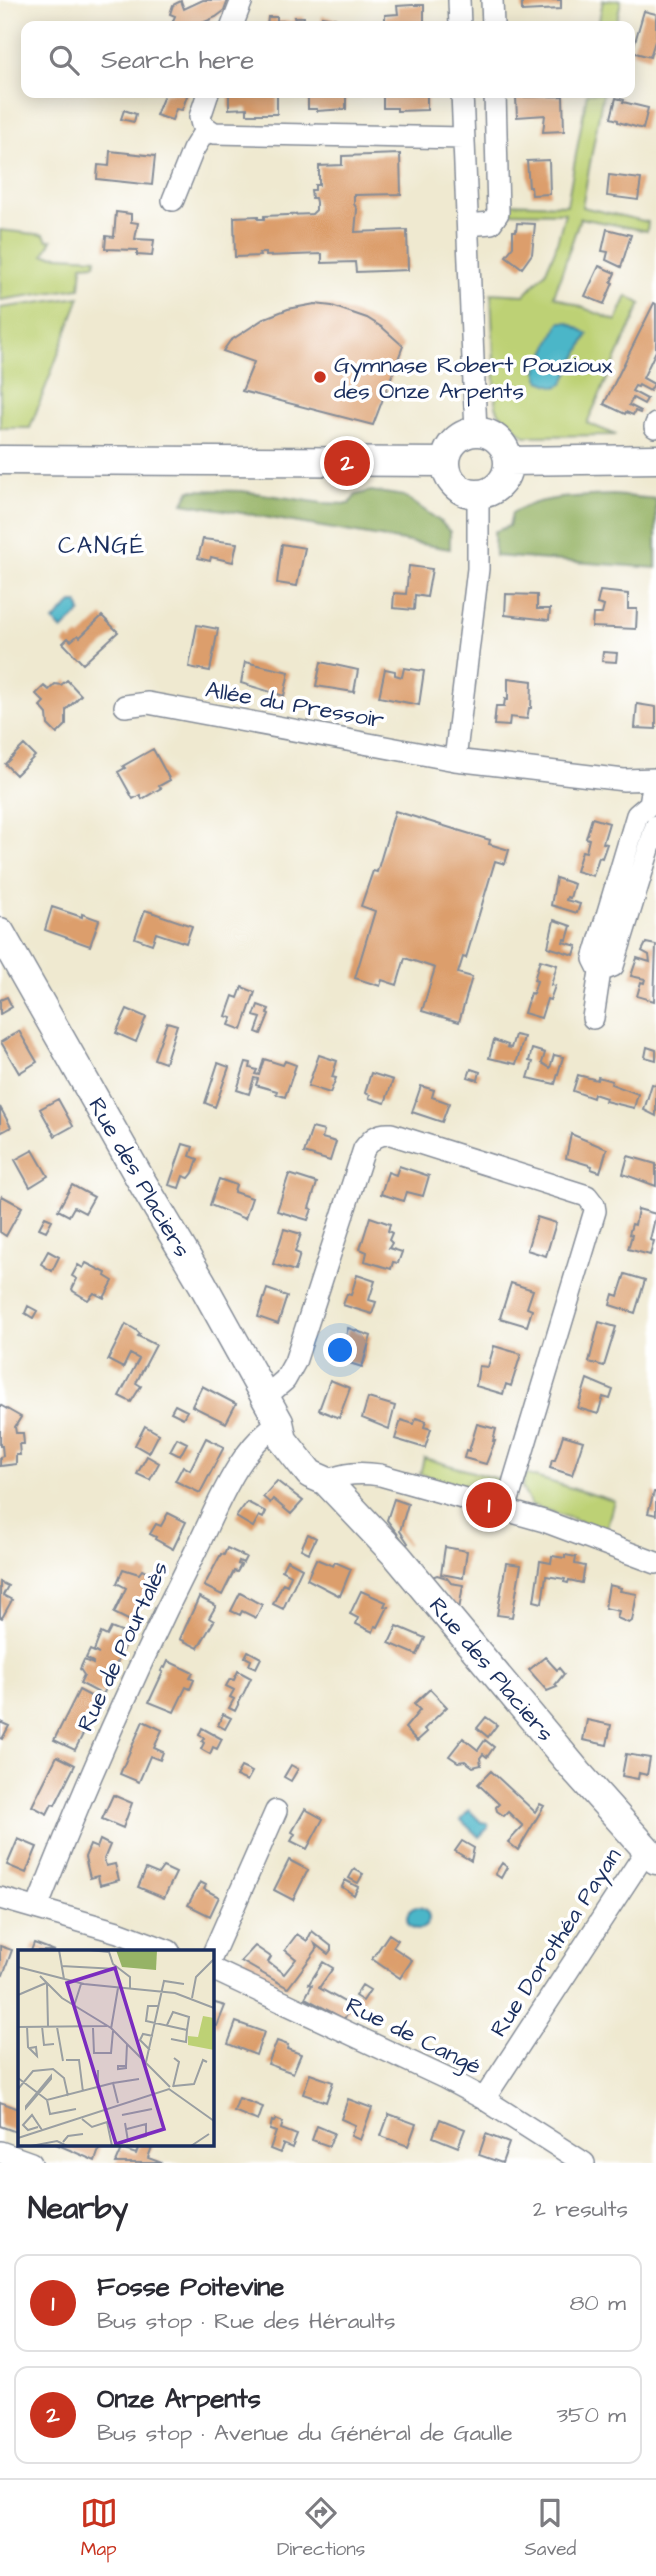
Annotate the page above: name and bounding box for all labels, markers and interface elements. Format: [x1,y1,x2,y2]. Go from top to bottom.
search box [21,21,635,98]
icon: search [45,41,83,79]
text: Search here [101,42,254,78]
place label: Gymnase Robert Pouzioux des Onze Arpents [334,349,613,407]
marker: Gymnase Robert Pouzioux des Onze Arpents [312,369,328,385]
pin: 2 [324,437,370,489]
district label: CANGÉ [58,529,146,563]
street label: Allée du Pressoir [203,674,387,736]
street label: Rue des Placiers [80,1092,198,1263]
your location [323,1333,357,1367]
pin: 1 [466,1479,512,1531]
street label: Rue de Pourtalès [70,1556,176,1736]
street label: Rue des Placiers [421,1591,561,1749]
street label: Rue Dorothéa Payan [483,1842,630,2044]
inset map [18,1950,214,2146]
street label: Rue de Cangé [340,1989,487,2083]
text: Nearby [28,2188,128,2230]
text: 2 results [533,2193,628,2225]
text: Fosse Poitevine [97,2269,284,2305]
text: 1 [52,2287,54,2319]
text: 80 m [569,2287,626,2319]
text: Bus stop · Rue des Héraults [97,2305,396,2337]
text: Onze Arpents [97,2381,261,2417]
text: 2 [46,2399,60,2431]
text: 350 m [556,2399,626,2431]
text: Bus stop · Avenue du Général de Gaulle [97,2417,513,2449]
tab: Map [80,2494,118,2563]
tab: Directions [277,2494,365,2563]
tab: Saved [525,2494,576,2563]

